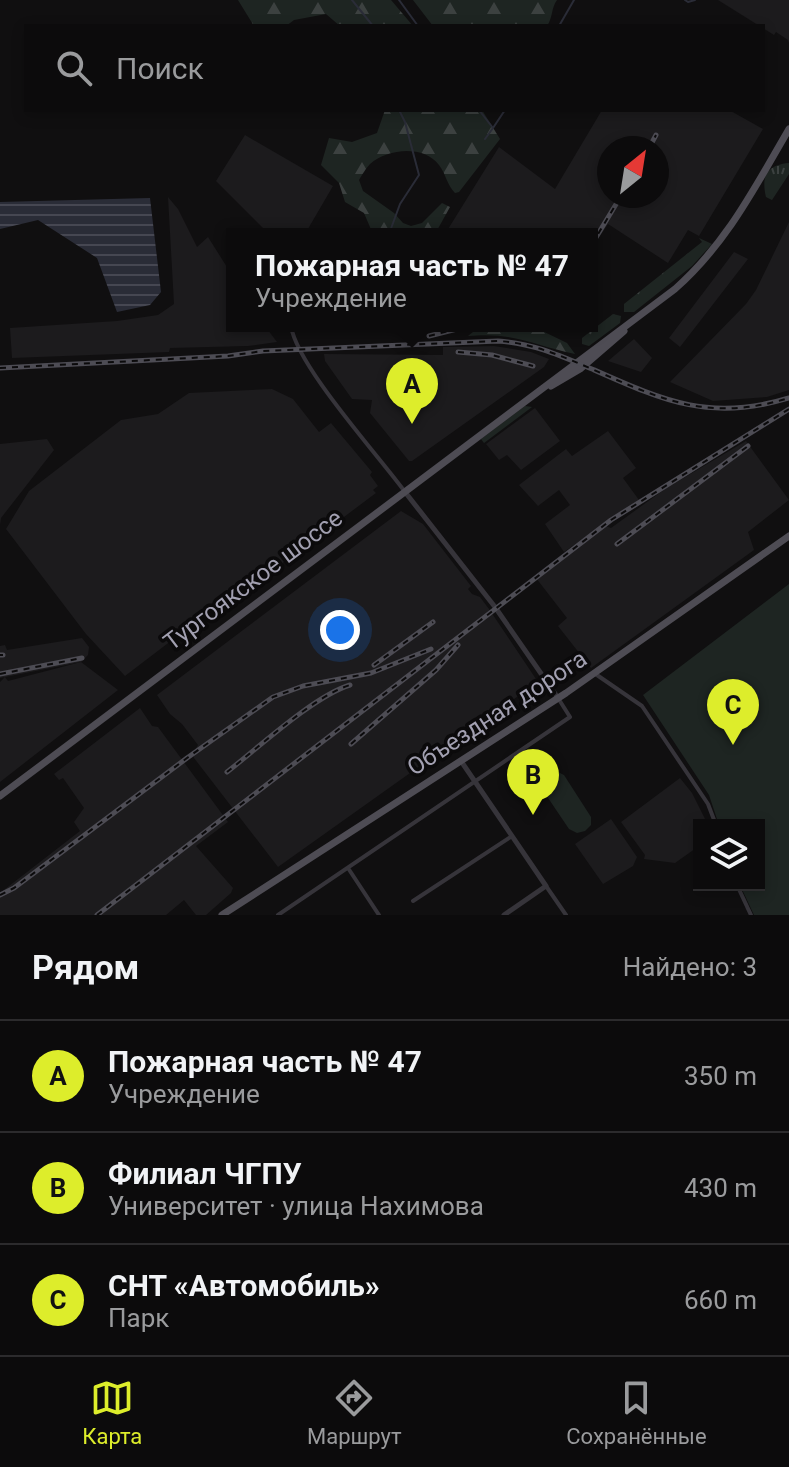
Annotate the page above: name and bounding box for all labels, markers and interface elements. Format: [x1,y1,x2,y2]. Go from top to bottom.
search box [24,24,765,112]
icon: search [52,46,96,90]
text: Поиск [116,51,204,86]
north arrow [597,136,669,208]
popup [226,228,598,332]
text: Пожарная часть № 47 [255,248,569,283]
text: Учреждение [255,283,407,313]
pin: A [386,358,438,424]
street label: Тургоякское шоссе [158,504,348,656]
your location [320,610,360,650]
street label: Объездная дорога [402,644,592,782]
pin: C [707,679,759,745]
pin: B [507,749,559,815]
map controls [693,819,765,891]
button: layers [693,819,765,891]
text: Рядом [32,947,139,987]
text: Найдено: 3 [623,952,757,982]
text: Пожарная часть № 47 [108,1044,422,1079]
text: A [49,1061,67,1091]
text: 350 m [684,1061,757,1091]
text: Учреждение [108,1079,260,1109]
text: Филиал ЧГПУ [108,1156,302,1191]
text: B [50,1173,66,1203]
text: 430 m [684,1173,757,1203]
text: Университет · улица Нахимова [108,1191,484,1221]
text: СНТ «Автомобиль» [108,1268,380,1303]
text: C [49,1285,67,1315]
text: 660 m [684,1285,757,1315]
text: Парк [108,1303,169,1333]
tab: Карта [82,1376,142,1449]
tab: Маршрут [307,1376,402,1449]
tab: Сохранённые [566,1376,707,1449]

